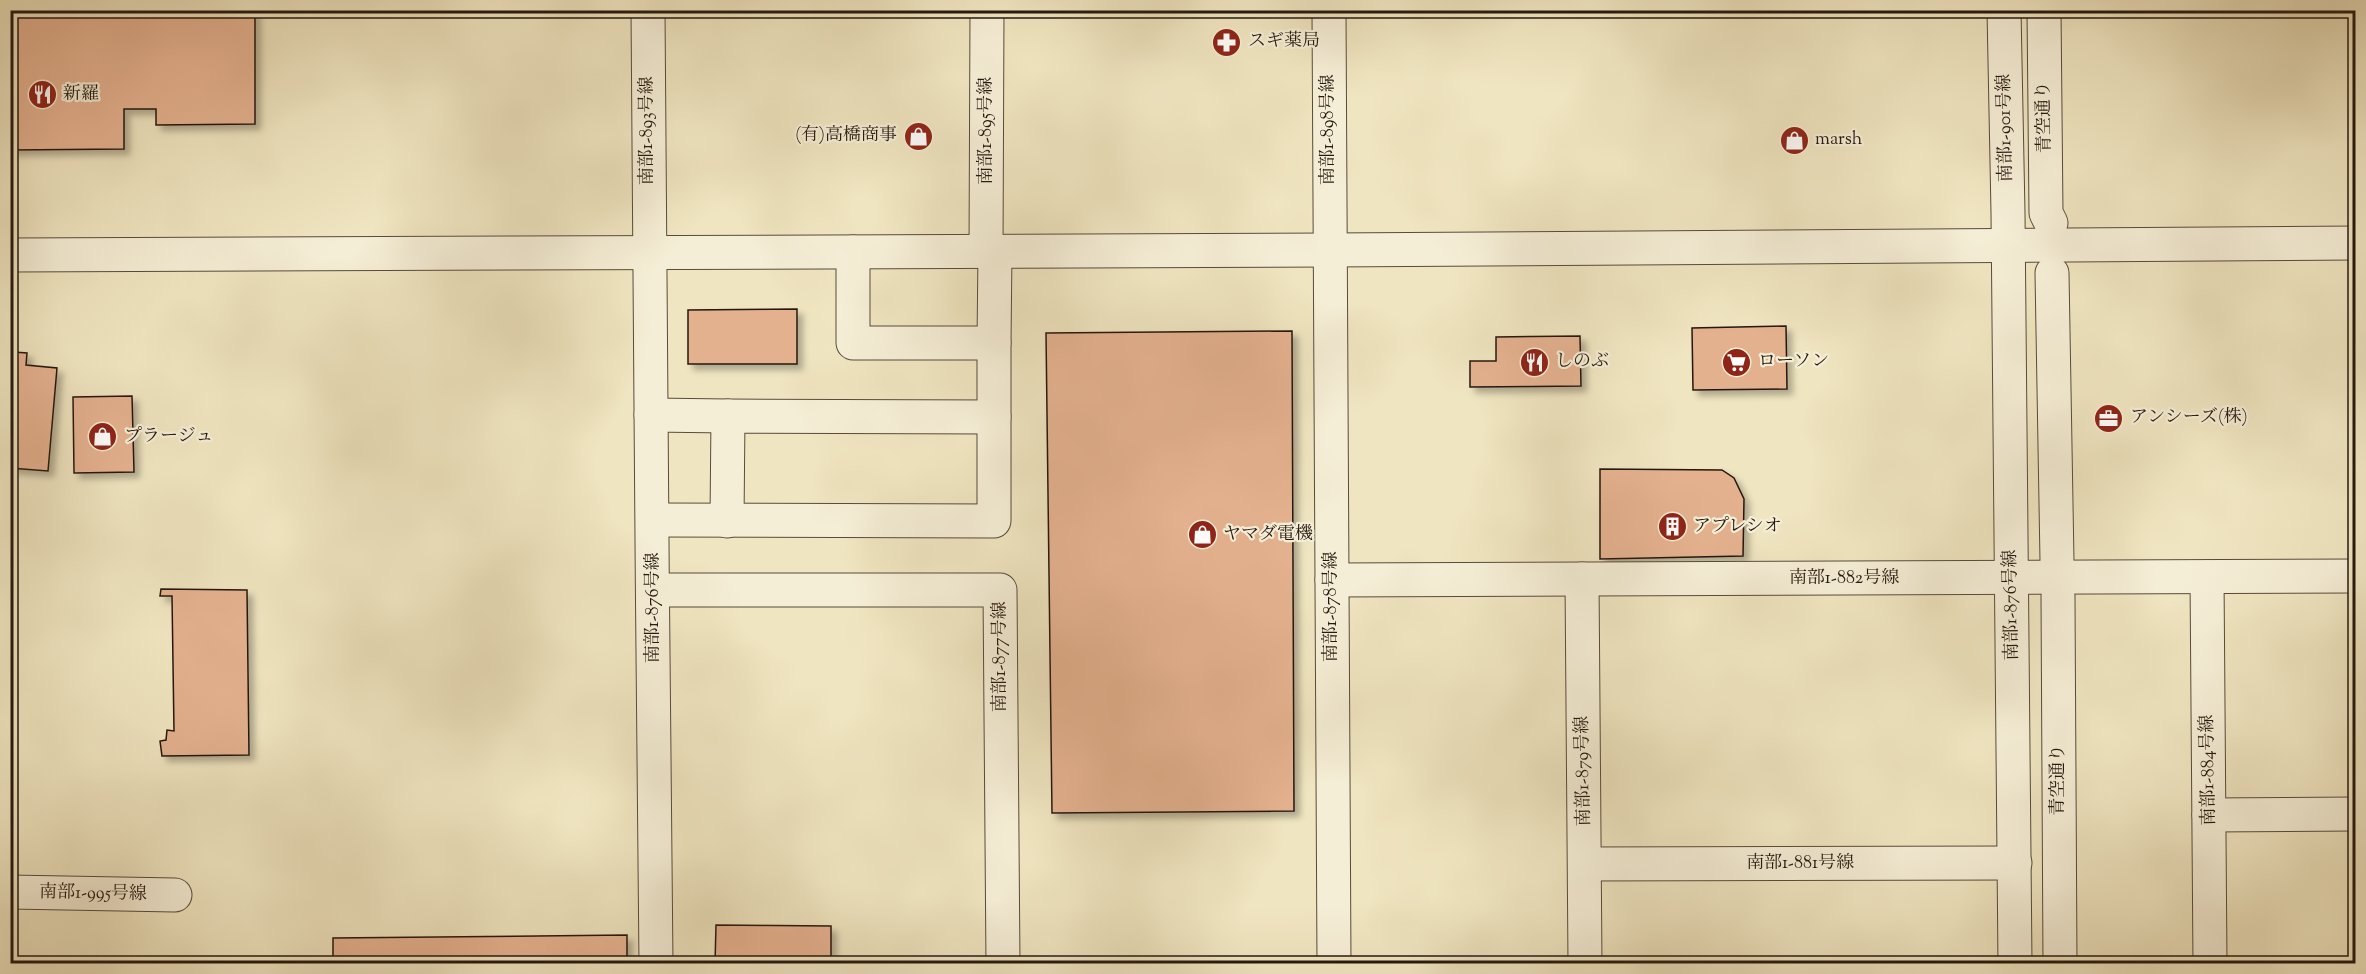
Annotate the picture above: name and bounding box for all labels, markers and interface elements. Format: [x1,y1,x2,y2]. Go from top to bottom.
pharmacy icon: スギ薬局 [1211,26,1243,58]
place label: スギ薬局 [1248,29,1320,55]
street label: 南部1-901号線 [1992,74,2020,182]
street label: 南部1-898号線 [1316,75,1342,185]
street label: 南部1-893号線 [635,76,661,186]
street label: 南部1-895号線 [974,77,1000,185]
restaurant icon: 新羅 [26,79,58,111]
street label: 青空通り [2031,81,2059,153]
place label: 新羅 [63,82,99,108]
shop icon: (有)高橋商事 [902,120,934,152]
place label: (有)高橋商事 [795,123,897,149]
shop icon: marsh [1778,124,1810,156]
place label: marsh [1815,127,1863,153]
restaurant icon: しのぶ [1518,346,1550,378]
supermarket icon: ローソン [1721,346,1753,378]
place label: しのぶ [1555,349,1609,375]
place label: ローソン [1758,349,1829,375]
office icon: アンシーズ(株) [2093,402,2125,434]
place label: アンシーズ(株) [2130,405,2248,431]
shop icon: プラージュ [87,421,119,453]
place label: プラージュ [124,424,213,450]
building icon: アプレシオ [1656,511,1688,543]
place label: アプレシオ [1693,514,1782,540]
shop icon: ヤマダ電機 [1186,519,1218,551]
place label: ヤマダ電機 [1223,522,1313,548]
street label: 南部1-876号線 [1998,549,2026,661]
street label: 南部1-878号線 [1319,551,1345,663]
street label: 南部1-876号線 [641,552,667,664]
street label: 南部1-882号線 [1789,566,1899,592]
street label: 南部1-877号線 [988,601,1014,713]
street label: 南部1-884号線 [2195,714,2223,826]
street label: 南部1-879号線 [1570,716,1598,826]
street label: 青空通り [2046,744,2072,816]
street label: 南部1-881号線 [1746,851,1854,877]
street label: 南部1-995号線 [39,880,147,908]

